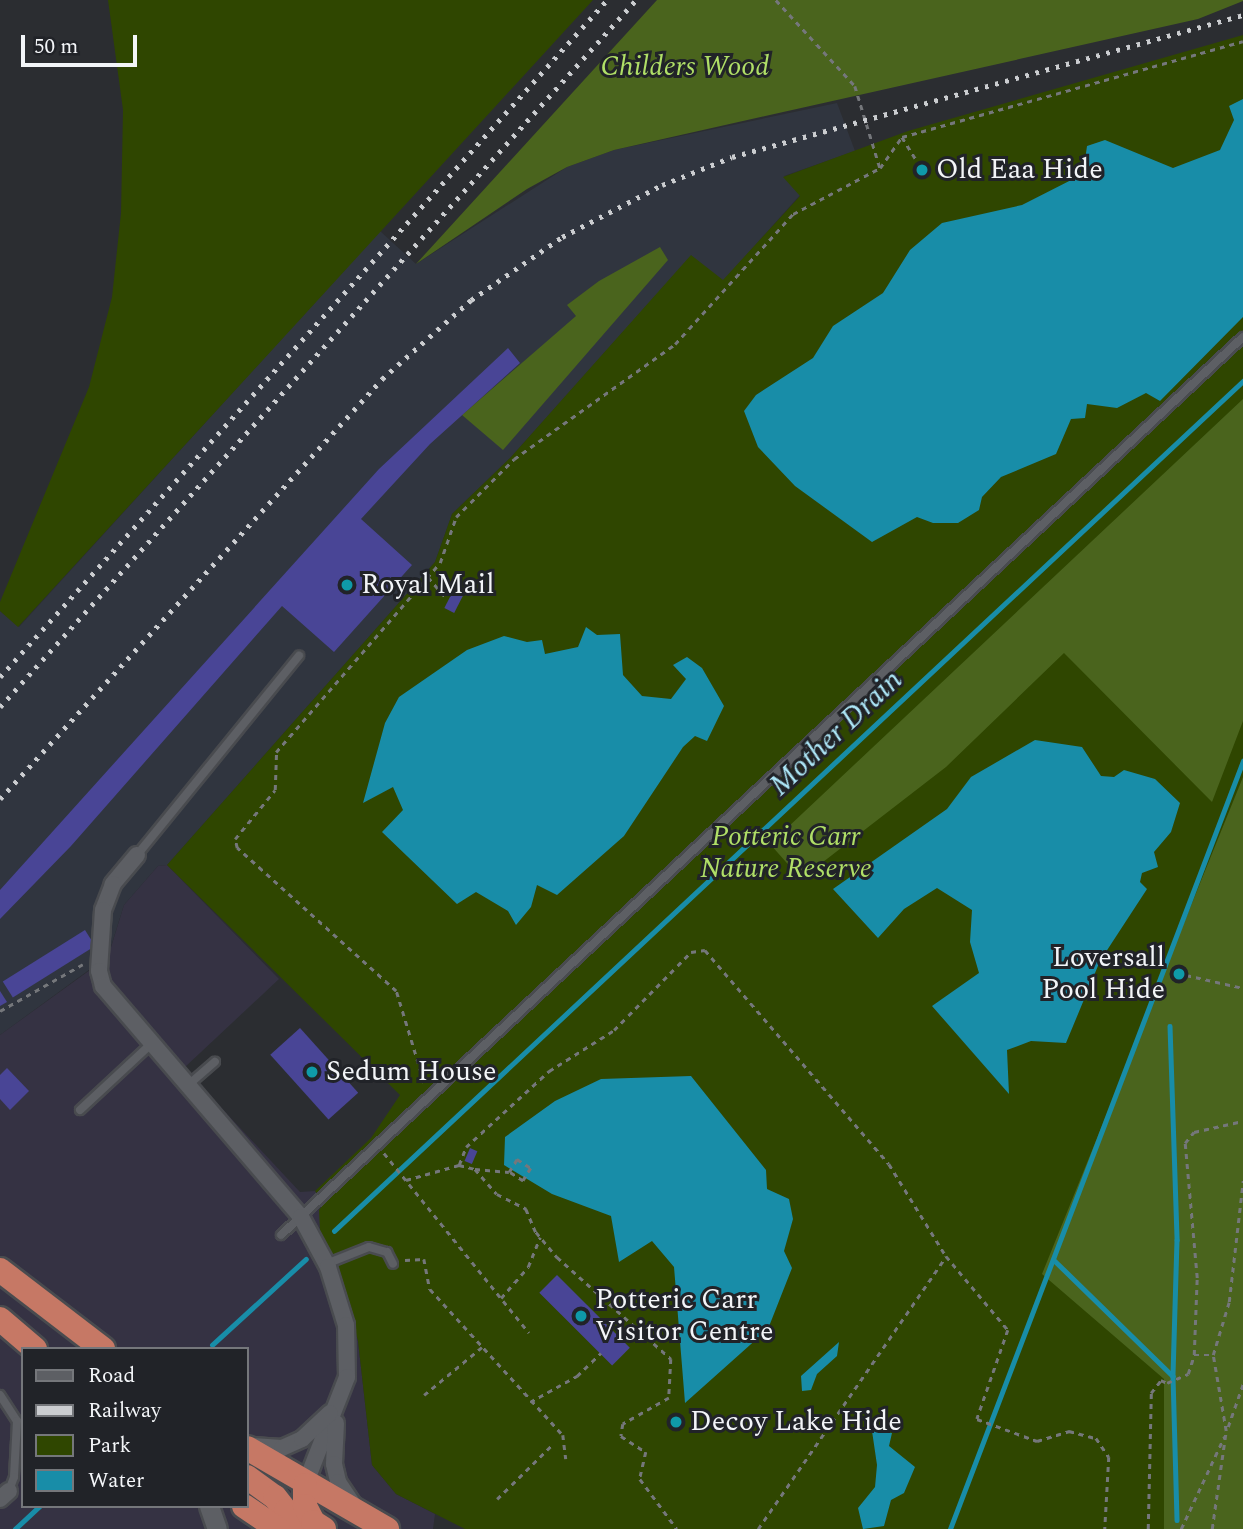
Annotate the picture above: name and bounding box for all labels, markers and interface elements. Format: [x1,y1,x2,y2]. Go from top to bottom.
scale bar [24,21,140,65]
text: 50 m [34,31,78,63]
park label: Childers Wood [600,50,770,84]
place label: Old Eaa Hide [936,153,1103,187]
marker: Old Eaa Hide [914,162,930,178]
place label: Royal Mail [361,568,494,602]
marker: Royal Mail [339,577,355,593]
water label: Mother Drain [762,662,910,804]
park label: Potteric Carr Nature Reserve [700,820,872,886]
place label: Loversall Pool Hide [1041,941,1165,1007]
marker: Loversall Pool Hide [1171,966,1187,982]
place label: Sedum House [326,1055,497,1089]
marker: Sedum House [304,1064,320,1080]
place label: Potteric Carr Visitor Centre [595,1283,774,1349]
marker: Potteric Carr Visitor Centre [573,1308,589,1324]
legend [21,1347,248,1508]
text: Road [88,1360,135,1392]
text: Railway [88,1395,161,1427]
place label: Decoy Lake Hide [690,1405,902,1439]
marker: Decoy Lake Hide [668,1414,684,1430]
text: Park [88,1430,131,1462]
text: Water [88,1465,144,1497]

